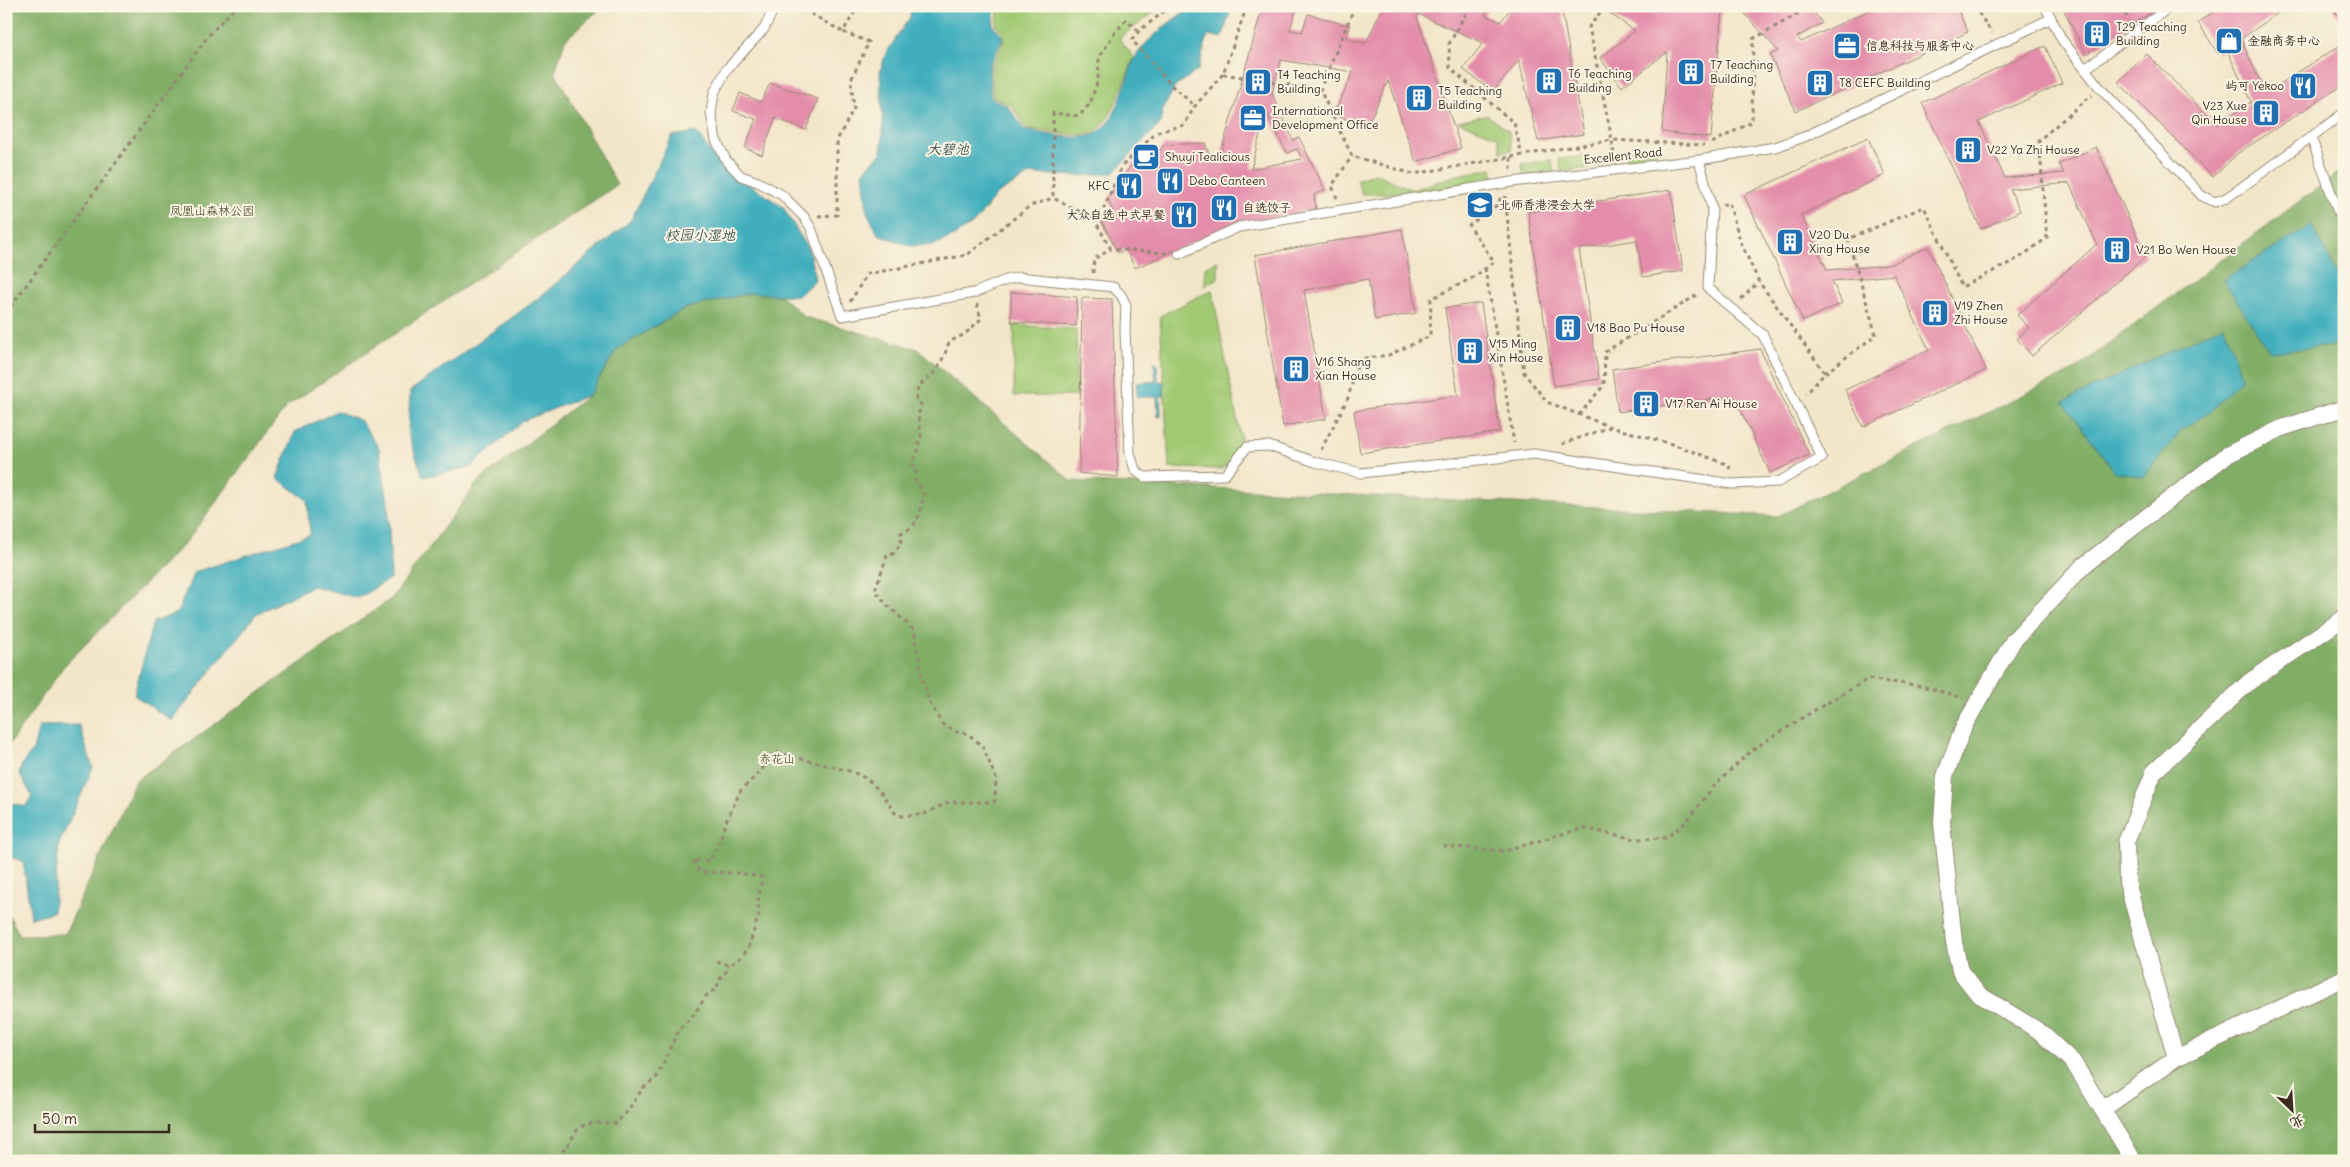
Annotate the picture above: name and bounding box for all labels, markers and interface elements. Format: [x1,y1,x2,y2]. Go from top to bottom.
building icon: T29 Teaching Building [2082,19,2112,49]
place label: T29 Teaching Building [2116,19,2187,48]
shop icon: 金融商务中心 [2214,26,2244,56]
office icon: 信息科技与服务中心 [1832,31,1862,61]
place label: 金融商务中心 [2248,33,2320,48]
place label: 信息科技与服务中心 [1866,38,1974,53]
building icon: T7 Teaching Building [1676,57,1706,87]
place label: T7 Teaching Building [1710,57,1773,86]
building icon: T6 Teaching Building [1534,66,1564,96]
place label: T6 Teaching Building [1568,66,1632,95]
building icon: T4 Teaching Building [1243,67,1273,97]
place label: T4 Teaching Building [1277,67,1341,96]
building icon: T8 CEFC Building [1805,68,1835,98]
restaurant icon: 屿可 Yekoo [2288,71,2318,101]
place label: T8 CEFC Building [1839,75,1931,90]
place label: 屿可 Yekoo [2225,78,2284,93]
building icon: T5 Teaching Building [1404,83,1434,113]
place label: T5 Teaching Building [1438,83,1502,112]
place label: V23 Xue Qin House [2191,98,2247,127]
building icon: V23 Xue Qin House [2251,98,2281,128]
office icon: International Development Office [1238,103,1268,133]
place label: International Development Office [1272,103,1378,132]
building icon: V22 Ya Zhi House [1953,135,1983,165]
water label: 大碧池 [927,140,970,158]
cafe icon: Shuyi Tealicious [1131,142,1161,172]
place label: V22 Ya Zhi House [1987,142,2080,157]
street label: Excellent Road [1583,144,1663,167]
place label: Shuyi Tealicious [1165,149,1250,164]
restaurant icon: Debo Canteen [1155,166,1185,196]
restaurant icon: KFC [1114,171,1144,201]
place label: Debo Canteen [1189,173,1266,188]
place label: KFC [1088,178,1110,193]
school or university icon: 北师香港浸会大学 [1465,190,1495,220]
restaurant icon: 自选饺子 [1209,193,1239,223]
place label: 北师香港浸会大学 [1499,197,1595,212]
restaurant icon: 大众自选 中式早餐 [1169,200,1199,230]
place label: 自选饺子 [1243,200,1291,215]
park label: 凤凰山森林公园 [170,203,254,218]
place label: 大众自选 中式早餐 [1066,207,1165,222]
water label: 校园小湿地 [665,226,736,244]
building icon: V20 Du Xing House [1775,227,1805,257]
place label: V20 Du Xing House [1809,227,1870,256]
building icon: V21 Bo Wen House [2102,235,2132,265]
place label: V21 Bo Wen House [2136,242,2236,257]
building icon: V19 Zhen Zhi House [1920,298,1950,328]
place label: V19 Zhen Zhi House [1954,298,2008,327]
building icon: V18 Bao Pu House [1553,313,1583,343]
place label: V18 Bao Pu House [1587,320,1685,335]
building icon: V15 Ming Xin House [1455,336,1485,366]
place label: V15 Ming Xin House [1489,336,1543,365]
building icon: V16 Shang Xian House [1281,354,1311,384]
place label: V16 Shang Xian House [1315,354,1376,383]
building icon: V17 Ren Ai House [1631,389,1661,419]
place label: V17 Ren Ai House [1665,396,1757,411]
park label: 赤花山 [759,751,795,766]
north arrow [2268,1084,2318,1134]
scale bar [35,1102,169,1134]
text: 50 m [42,1109,77,1128]
text: 北 [2287,1111,2308,1133]

